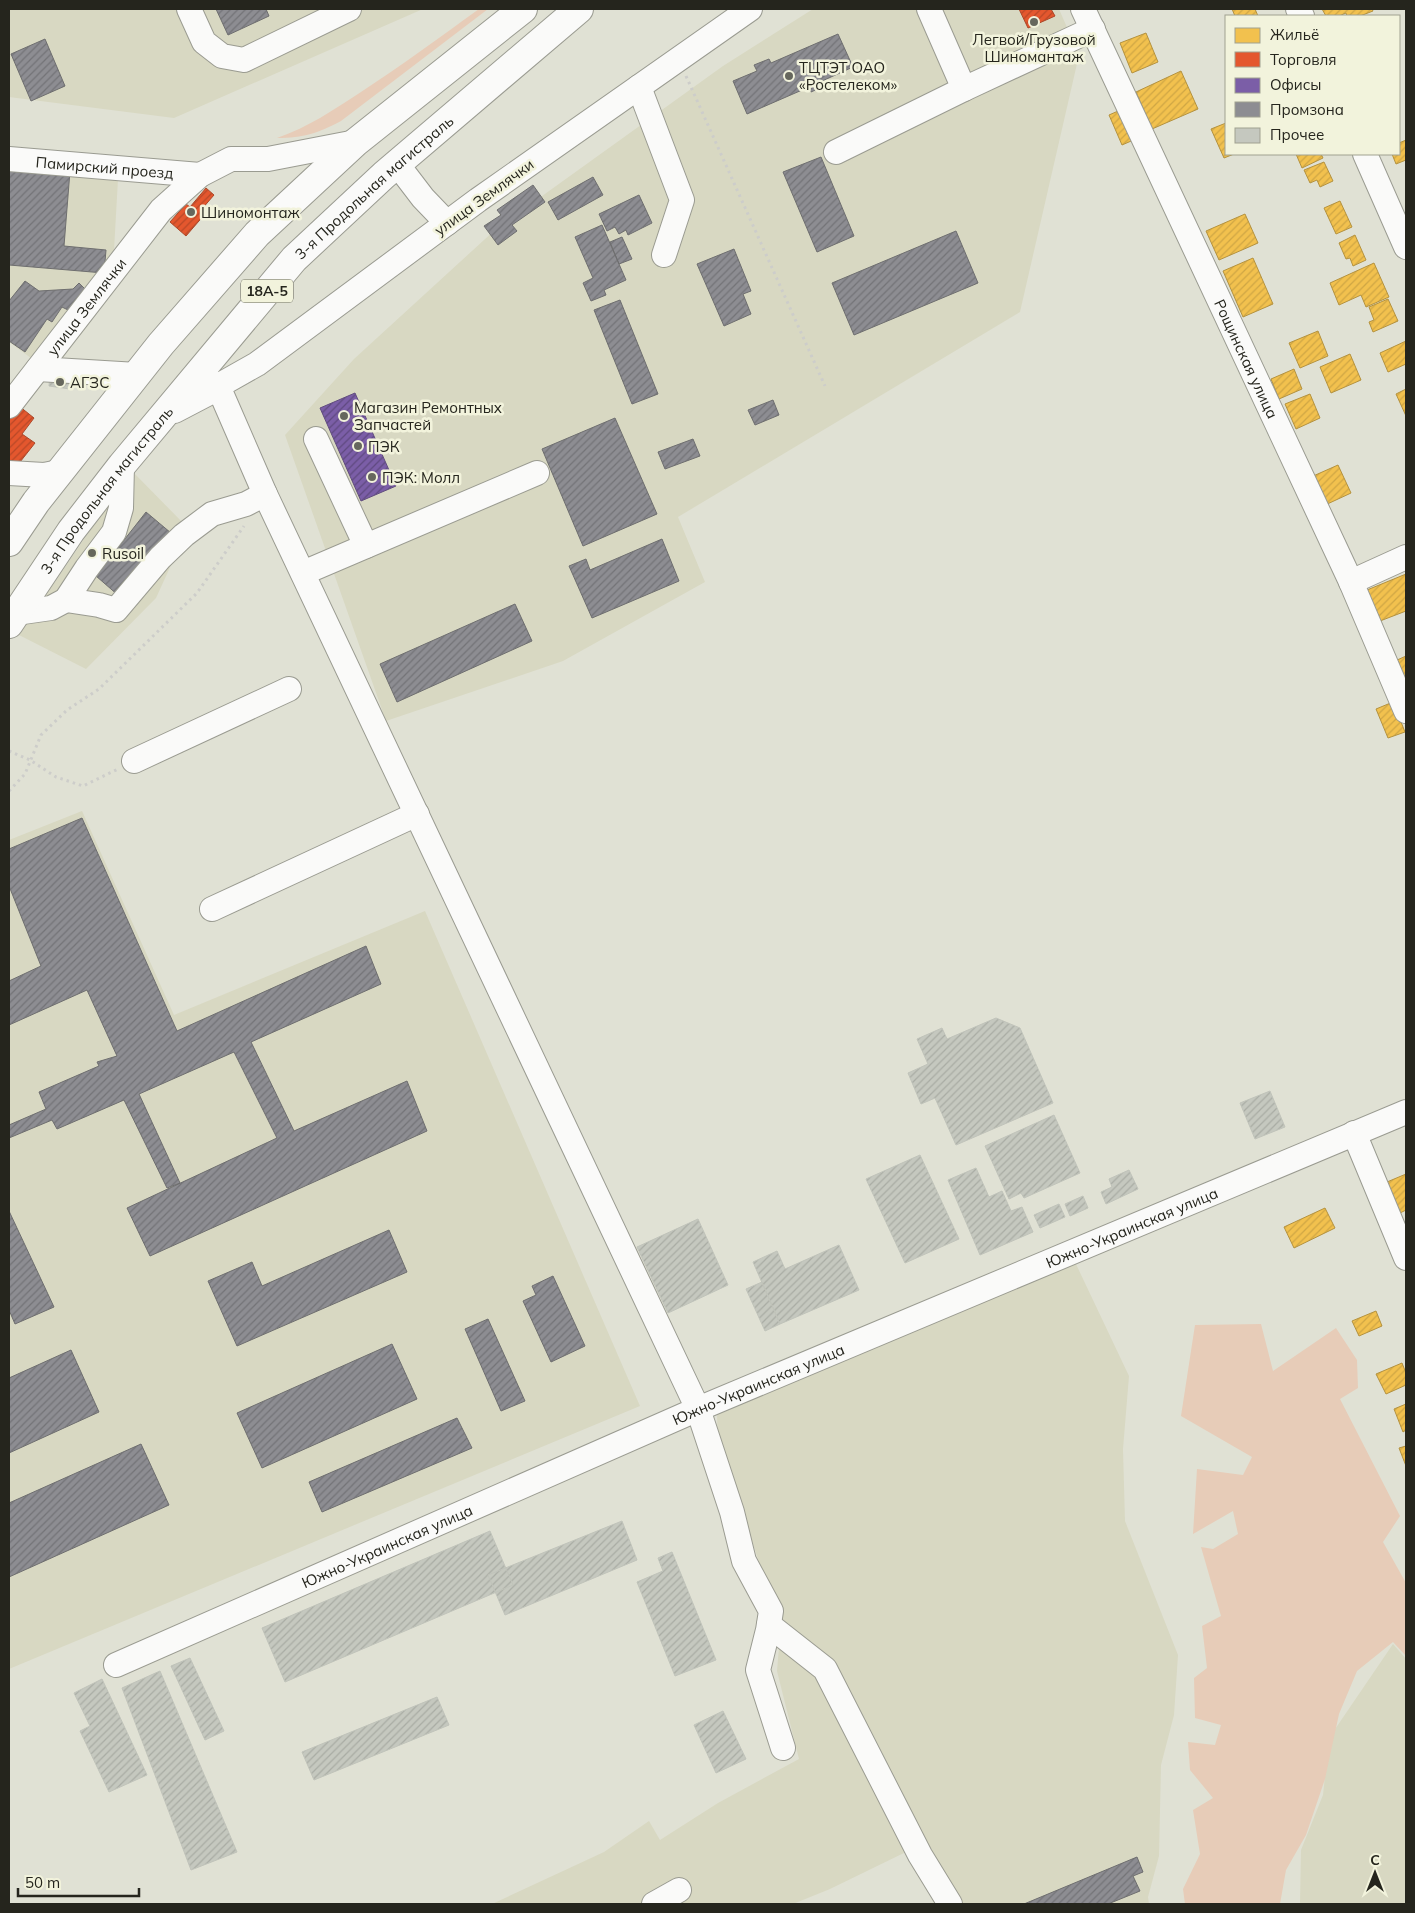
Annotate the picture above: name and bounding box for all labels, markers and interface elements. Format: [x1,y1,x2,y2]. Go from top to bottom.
legend [1225,15,1400,155]
marker: Легвой/Грузовой Шиномантаж [1028,16,1040,28]
text: Жильё [1270,25,1319,44]
place label: Легвой/Грузовой Шиномантаж [972,30,1096,66]
text: Торговля [1270,50,1337,69]
place label: ТЦТЭТ ОАО «Ростелеком» [799,58,898,94]
marker: ТЦТЭТ ОАО «Ростелеком» [783,70,795,82]
text: Офисы [1270,75,1322,94]
text: Промзона [1270,100,1344,119]
street label: 3-я Продольная магистраль [291,111,457,263]
text: Прочее [1270,125,1324,144]
street label: Памирский проезд [35,152,174,182]
street label: улица Землячки [431,155,537,239]
place label: Шиномонтаж [201,203,301,222]
marker: Шиномонтаж [185,206,197,218]
street label: улица Землячки [42,254,130,359]
road number: 18А-5 [241,280,293,302]
street label: Рощинская улица [1210,296,1283,421]
place label: АГЗС [70,373,109,392]
marker: АГЗС [54,376,66,388]
place label: Магазин Ремонтных Запчастей [354,398,502,434]
street label: 3-я Продольная магистраль [36,402,177,577]
marker: Магазин Ремонтных Запчастей [338,410,350,422]
place label: ПЭК [368,437,400,456]
marker: ПЭК [352,440,364,452]
place label: ПЭК: Молл [382,468,460,487]
marker: ПЭК: Молл [366,471,378,483]
place label: Rusoil [102,544,144,563]
marker: Rusoil [86,547,98,559]
street label: Южно-Украинская улица [1043,1183,1220,1272]
street label: Южно-Украинская улица [669,1339,847,1429]
street label: Южно-Украинская улица [299,1500,475,1592]
north arrow [1350,1848,1400,1898]
text: С [1370,1851,1380,1869]
scale bar [18,1866,139,1898]
text: 50 m [25,1873,60,1892]

